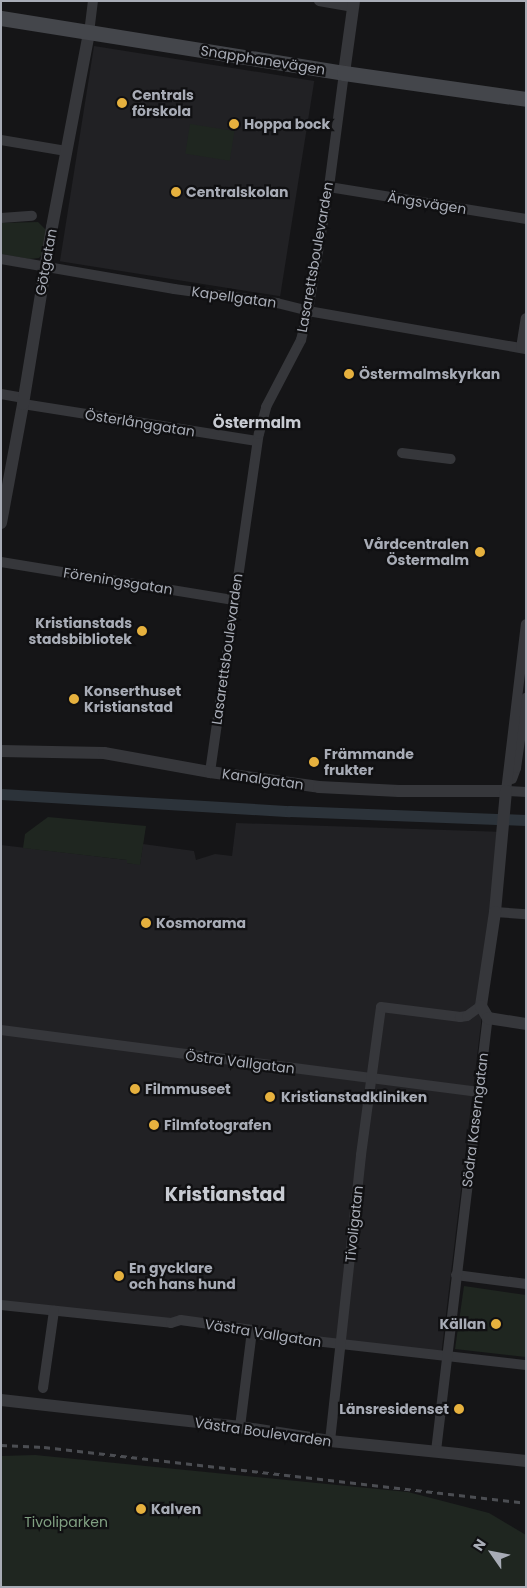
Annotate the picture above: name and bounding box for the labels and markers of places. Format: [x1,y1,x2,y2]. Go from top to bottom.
place label: Centrals förskola [132,87,194,120]
marker: Centrals förskola [116,97,128,109]
place label: Hoppa bock [244,116,330,132]
marker: Hoppa bock [228,118,240,130]
place label: Centralskolan [186,184,288,200]
marker: Centralskolan [170,186,182,198]
place label: Östermalmskyrkan [359,366,500,382]
marker: Östermalmskyrkan [343,368,355,380]
place label: Vårdcentralen Östermalm [364,536,469,568]
marker: Vårdcentralen Östermalm [473,545,487,559]
place label: Kristianstads stadsbibliotek [28,615,132,648]
marker: Kristianstads stadsbibliotek [136,625,148,637]
place label: Konserthuset Kristianstad [84,683,181,716]
marker: Konserthuset Kristianstad [68,693,80,705]
place label: Främmande frukter [324,746,414,779]
marker: Främmande frukter [308,756,320,768]
place label: Kosmorama [156,915,246,931]
marker: Kosmorama [140,917,152,929]
place label: Filmmuseet [145,1081,231,1097]
marker: Filmmuseet [129,1083,141,1095]
place label: Kristianstadkliniken [281,1089,427,1105]
marker: Kristianstadkliniken [263,1090,277,1104]
place label: Filmfotografen [164,1117,271,1133]
marker: Filmfotografen [148,1119,160,1131]
place label: En gycklare och hans hund [129,1260,236,1292]
marker: En gycklare och hans hund [113,1270,125,1282]
place label: Källan [440,1316,486,1332]
marker: Källan [490,1318,502,1330]
place label: Länsresidenset [339,1401,449,1417]
marker: Länsresidenset [453,1403,465,1415]
place label: Kalven [151,1501,201,1517]
marker: Kalven [135,1503,147,1515]

